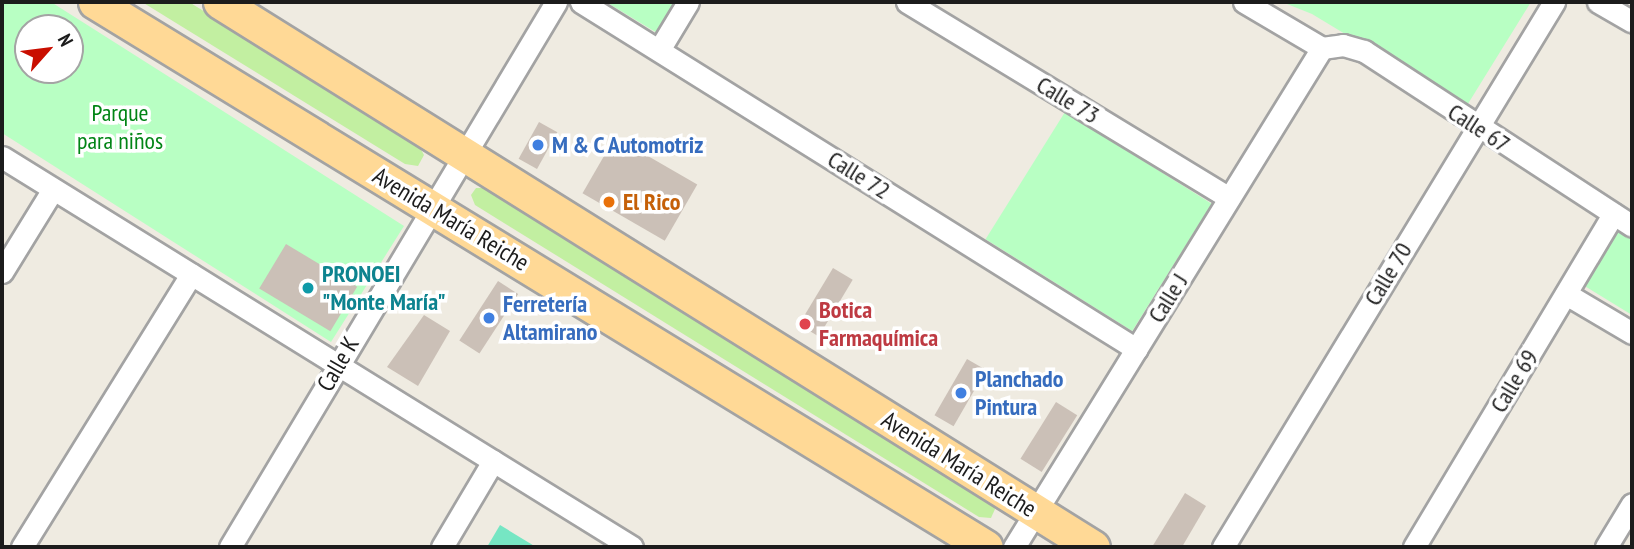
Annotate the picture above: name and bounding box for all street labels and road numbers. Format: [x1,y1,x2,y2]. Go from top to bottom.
street label: Calle 73 [1031,70,1105,130]
street label: Calle 67 [1443,97,1515,159]
street label: Calle 72 [823,145,895,205]
street label: Avenida María Reiche [368,161,534,277]
street label: Calle 70 [1358,237,1418,311]
street label: Calle J [1142,268,1194,328]
street label: Calle K [311,332,365,396]
street label: Calle 69 [1484,344,1544,418]
street label: Avenida María Reiche [876,405,1042,523]

